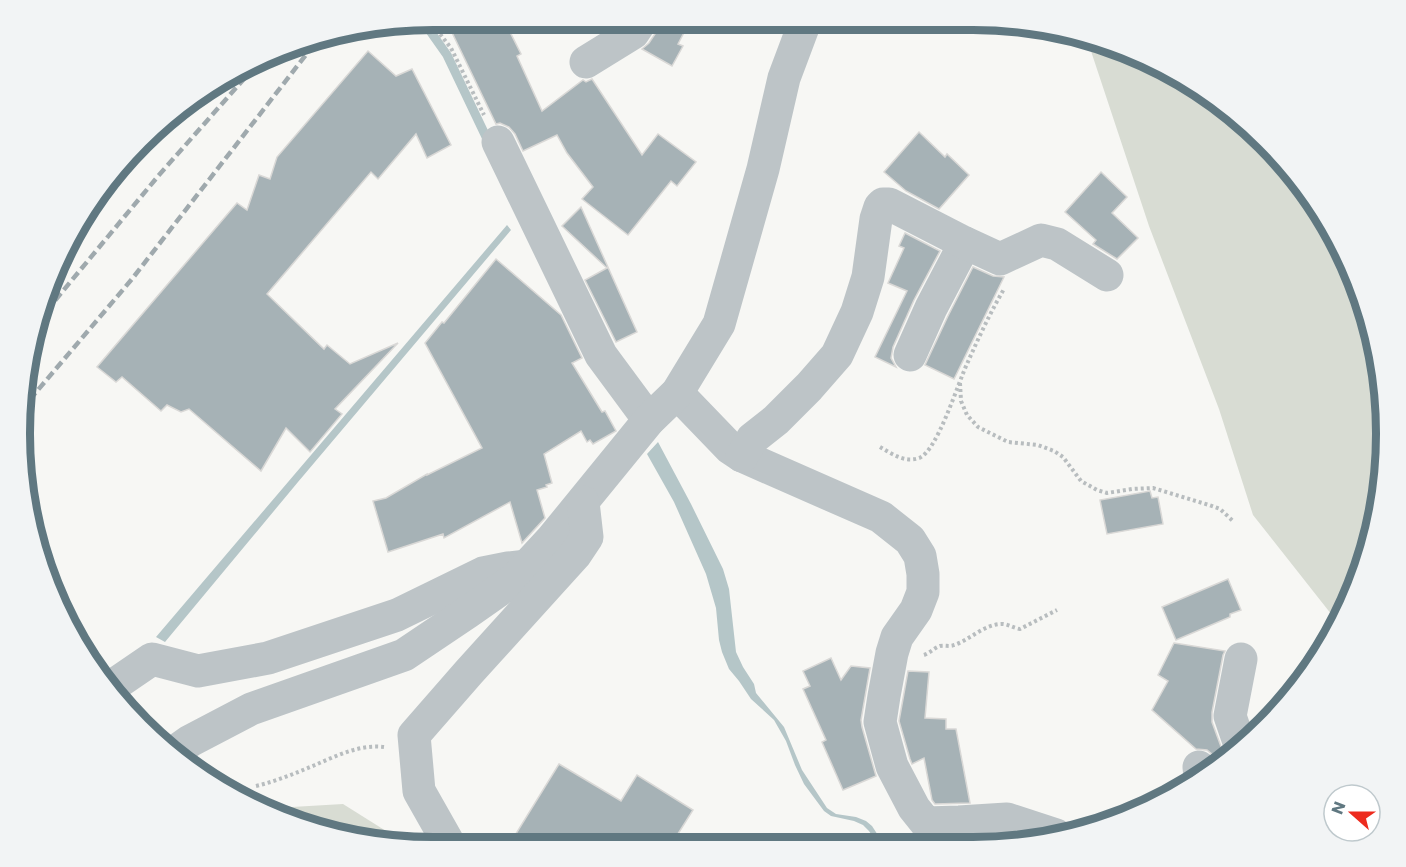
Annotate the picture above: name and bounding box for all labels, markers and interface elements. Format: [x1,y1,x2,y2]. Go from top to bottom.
north arrow [1322,783,1382,843]
text: N [1326,798,1351,818]

